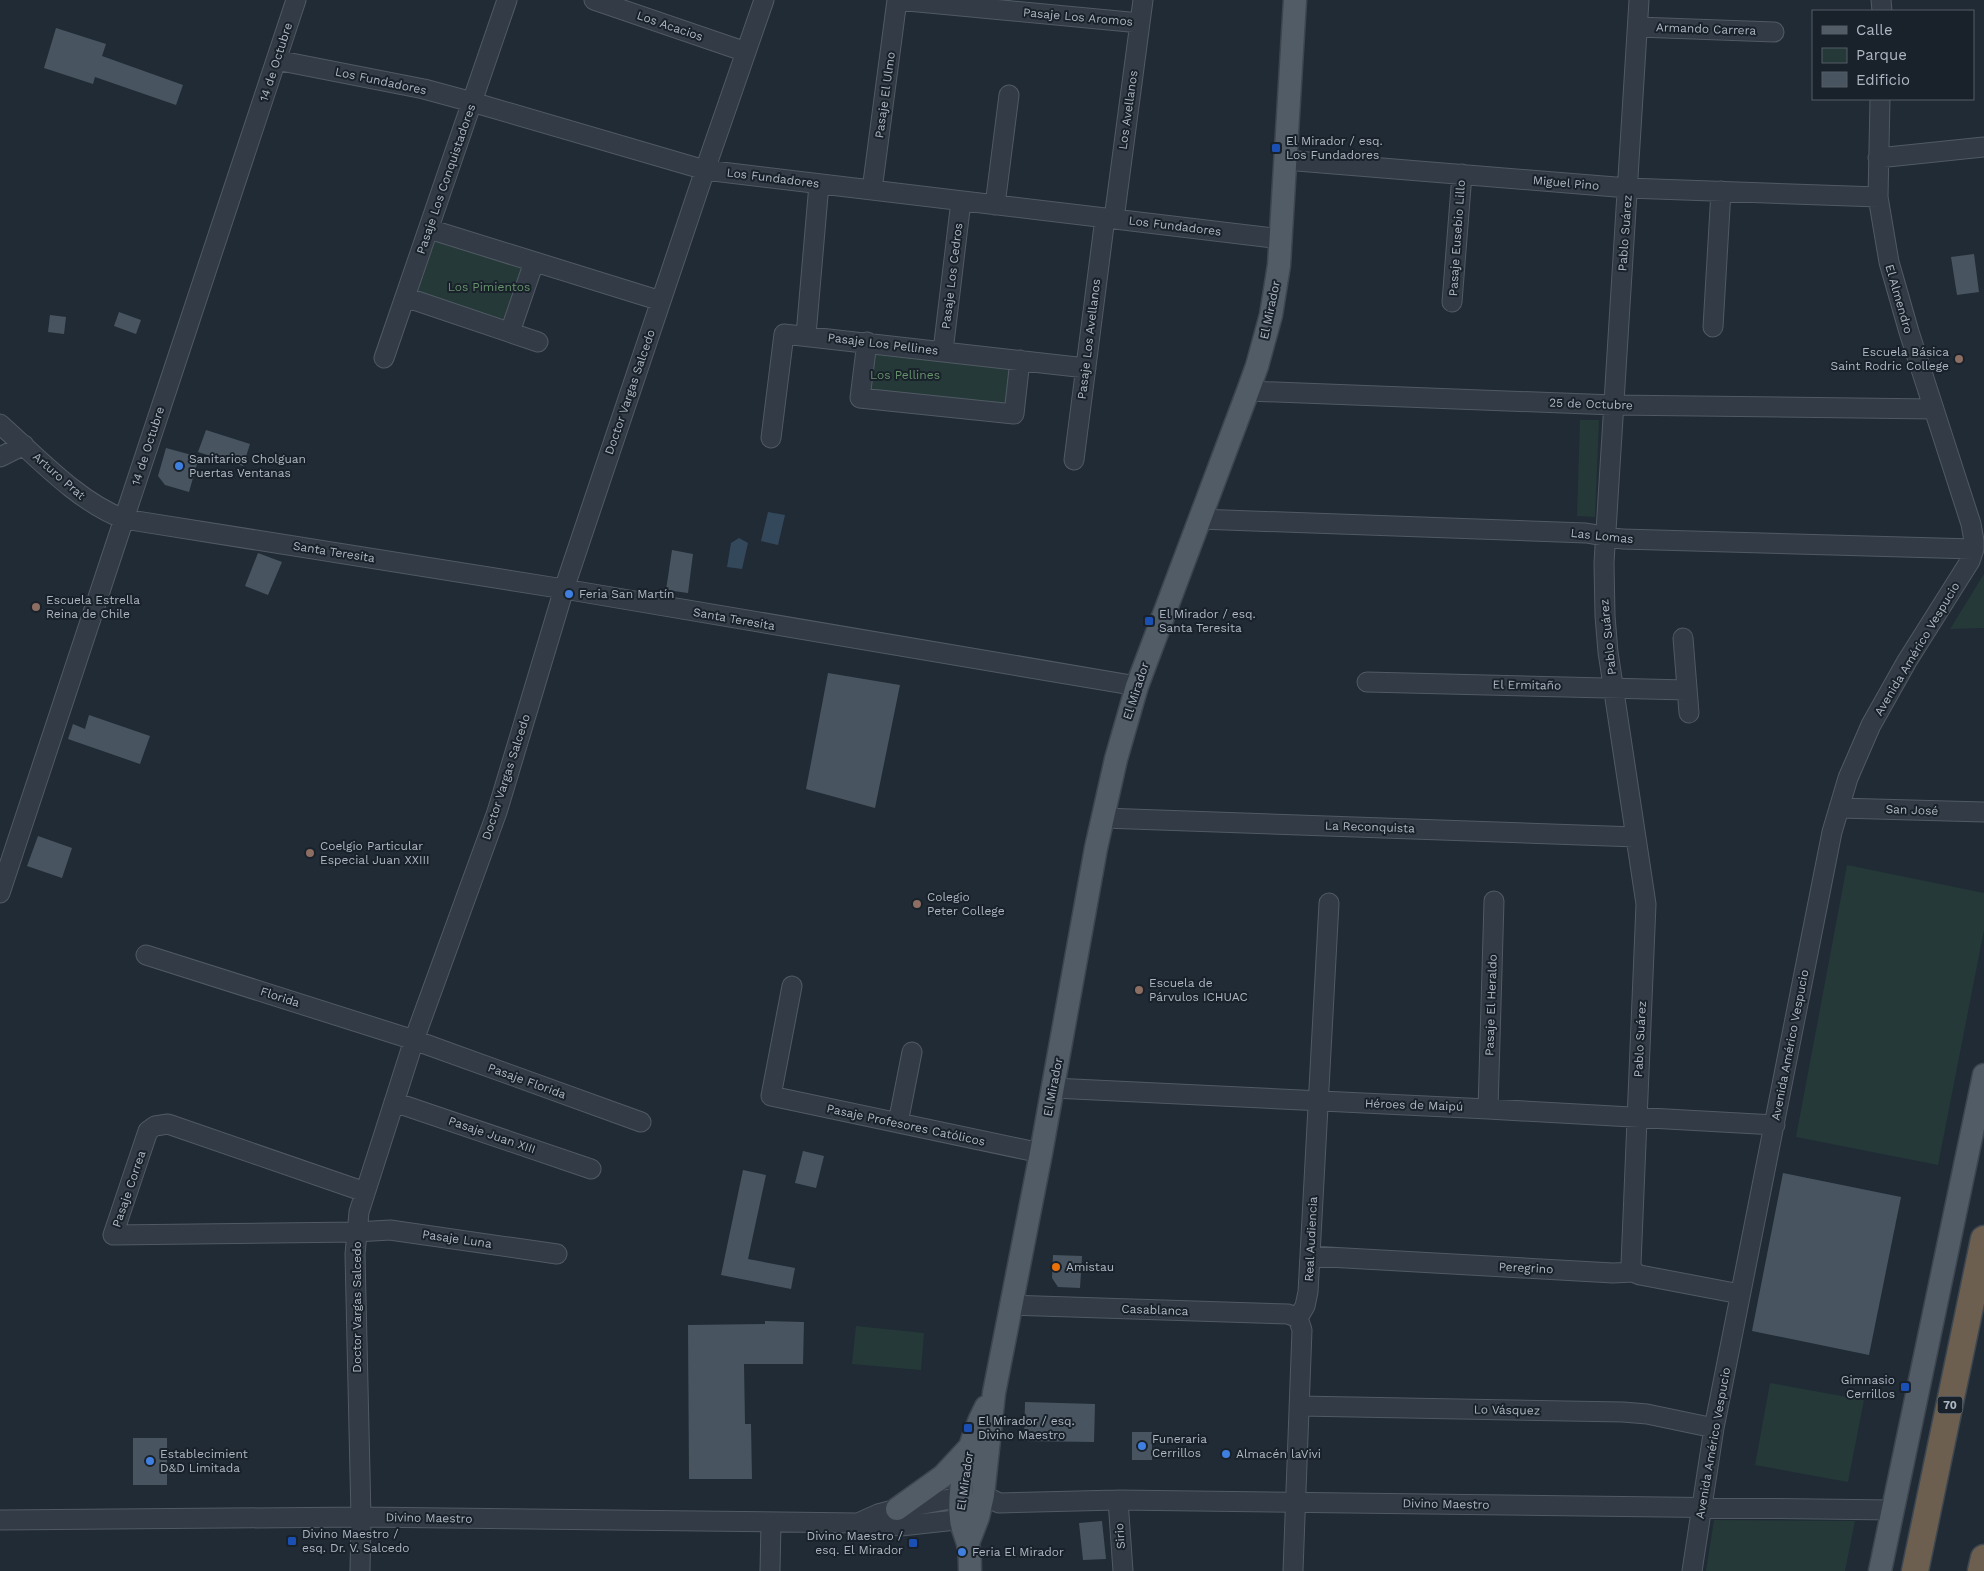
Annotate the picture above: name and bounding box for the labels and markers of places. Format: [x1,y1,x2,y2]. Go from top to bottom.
place label: El Mirador / esq. Los Fundadores [1286,134,1383,162]
marker: El Mirador / esq. Los Fundadores [1270,142,1282,154]
place label: Escuela Básica Saint Rodric College [1831,345,1949,373]
marker: Escuela Básica Saint Rodric College [1953,353,1965,365]
place label: Sanitarios Cholguan Puertas Ventanas [189,452,306,480]
marker: Sanitarios Cholguan Puertas Ventanas [173,460,185,472]
place label: Feria San Martín [579,587,674,601]
marker: Feria San Martín [563,588,575,600]
place label: Escuela Estrella Reina de Chile [46,593,140,621]
marker: Escuela Estrella Reina de Chile [30,601,42,613]
place label: El Mirador / esq. Santa Teresita [1159,607,1256,635]
marker: El Mirador / esq. Santa Teresita [1143,615,1155,627]
place label: Coelgio Particular Especial Juan XXIII [320,839,430,867]
marker: Coelgio Particular Especial Juan XXIII [304,847,316,859]
place label: Colegio Peter College [927,890,1005,918]
marker: Colegio Peter College [911,898,923,910]
place label: Escuela de Párvulos ICHUAC [1149,976,1248,1004]
marker: Escuela de Párvulos ICHUAC [1133,984,1145,996]
place label: Amistau [1066,1260,1114,1274]
marker: Amistau [1050,1261,1062,1273]
place label: Gimnasio Cerrillos [1841,1373,1895,1401]
marker: Gimnasio Cerrillos [1899,1381,1911,1393]
place label: El Mirador / esq. Divino Maestro [978,1414,1075,1442]
marker: El Mirador / esq. Divino Maestro [962,1422,974,1434]
place label: Funeraria Cerrillos [1152,1432,1207,1460]
marker: Funeraria Cerrillos [1136,1440,1148,1452]
place label: Establecimient D&D Limitada [160,1447,248,1475]
place label: Almacén laVivi [1236,1447,1321,1461]
marker: Almacén laVivi [1220,1448,1232,1460]
marker: Establecimient D&D Limitada [144,1455,156,1467]
place label: Divino Maestro / esq. Dr. V. Salcedo [302,1527,410,1555]
place label: Divino Maestro / esq. El Mirador [807,1529,903,1557]
marker: Divino Maestro / esq. Dr. V. Salcedo [286,1535,298,1547]
marker: Divino Maestro / esq. El Mirador [907,1537,919,1549]
place label: Feria El Mirador [972,1545,1064,1559]
marker: Feria El Mirador [956,1546,968,1558]

